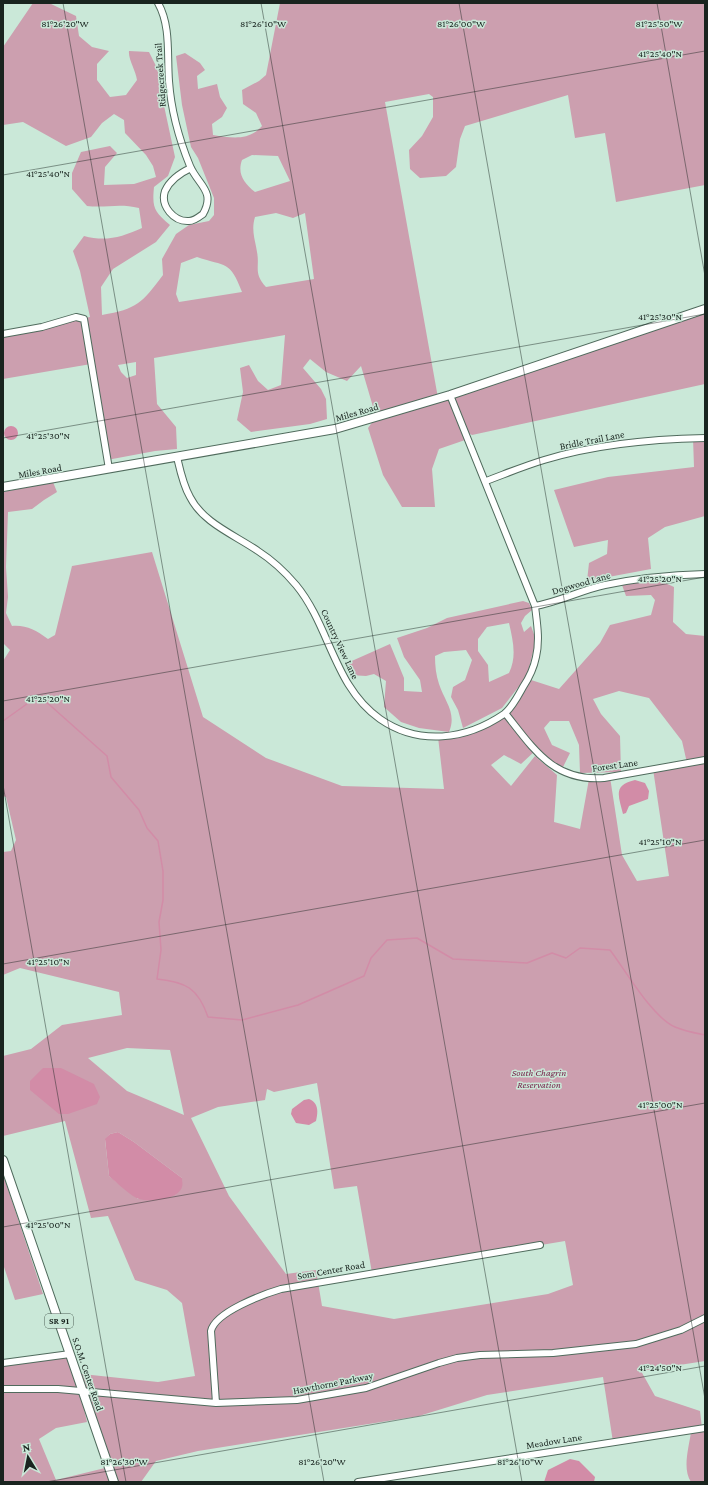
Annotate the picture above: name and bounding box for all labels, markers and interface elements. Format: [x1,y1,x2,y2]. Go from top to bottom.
text: 81°26'20"W [41,18,90,29]
text: 81°26'10"W [240,18,287,29]
text: 81°26'00"W [437,18,486,29]
text: 81°25'50"W [636,18,683,29]
street label: Ridgecreek Trail [152,42,168,107]
text: 41°25'40"N [638,48,683,59]
text: 41°25'40"N [26,168,71,179]
text: 41°25'30"N [638,311,683,322]
street label: Miles Road [334,400,380,423]
street label: Bridle Trail Lane [559,428,626,452]
text: 41°25'30"N [26,430,71,441]
street label: Miles Road [17,462,63,480]
street label: Dogwood Lane [551,569,612,597]
text: 41°25'20"N [638,573,683,584]
street label: Country View Lane [319,607,361,681]
text: 41°25'20"N [26,693,71,704]
street label: Forest Lane [592,756,639,774]
text: 41°25'10"N [638,836,682,847]
text: 41°25'10"N [26,956,70,967]
park label: South Chagrin Reservation [512,1067,566,1090]
text: 41°25'00"N [637,1099,683,1110]
text: 41°25'00"N [25,1219,71,1230]
street label: Som Center Road [296,1259,366,1281]
road number: SR 91 [45,1314,73,1328]
street label: S.O.M. Center Road [70,1336,106,1413]
text: 41°24'50"N [638,1362,683,1373]
street label: Hawthorne Parkway [292,1370,374,1396]
street label: Meadow Lane [525,1431,583,1451]
north arrow [8,1437,48,1477]
text: N [22,1441,31,1454]
text: 81°26'30"W [100,1456,148,1467]
text: 81°26'20"W [298,1456,347,1467]
text: 81°26'10"W [497,1456,544,1467]

